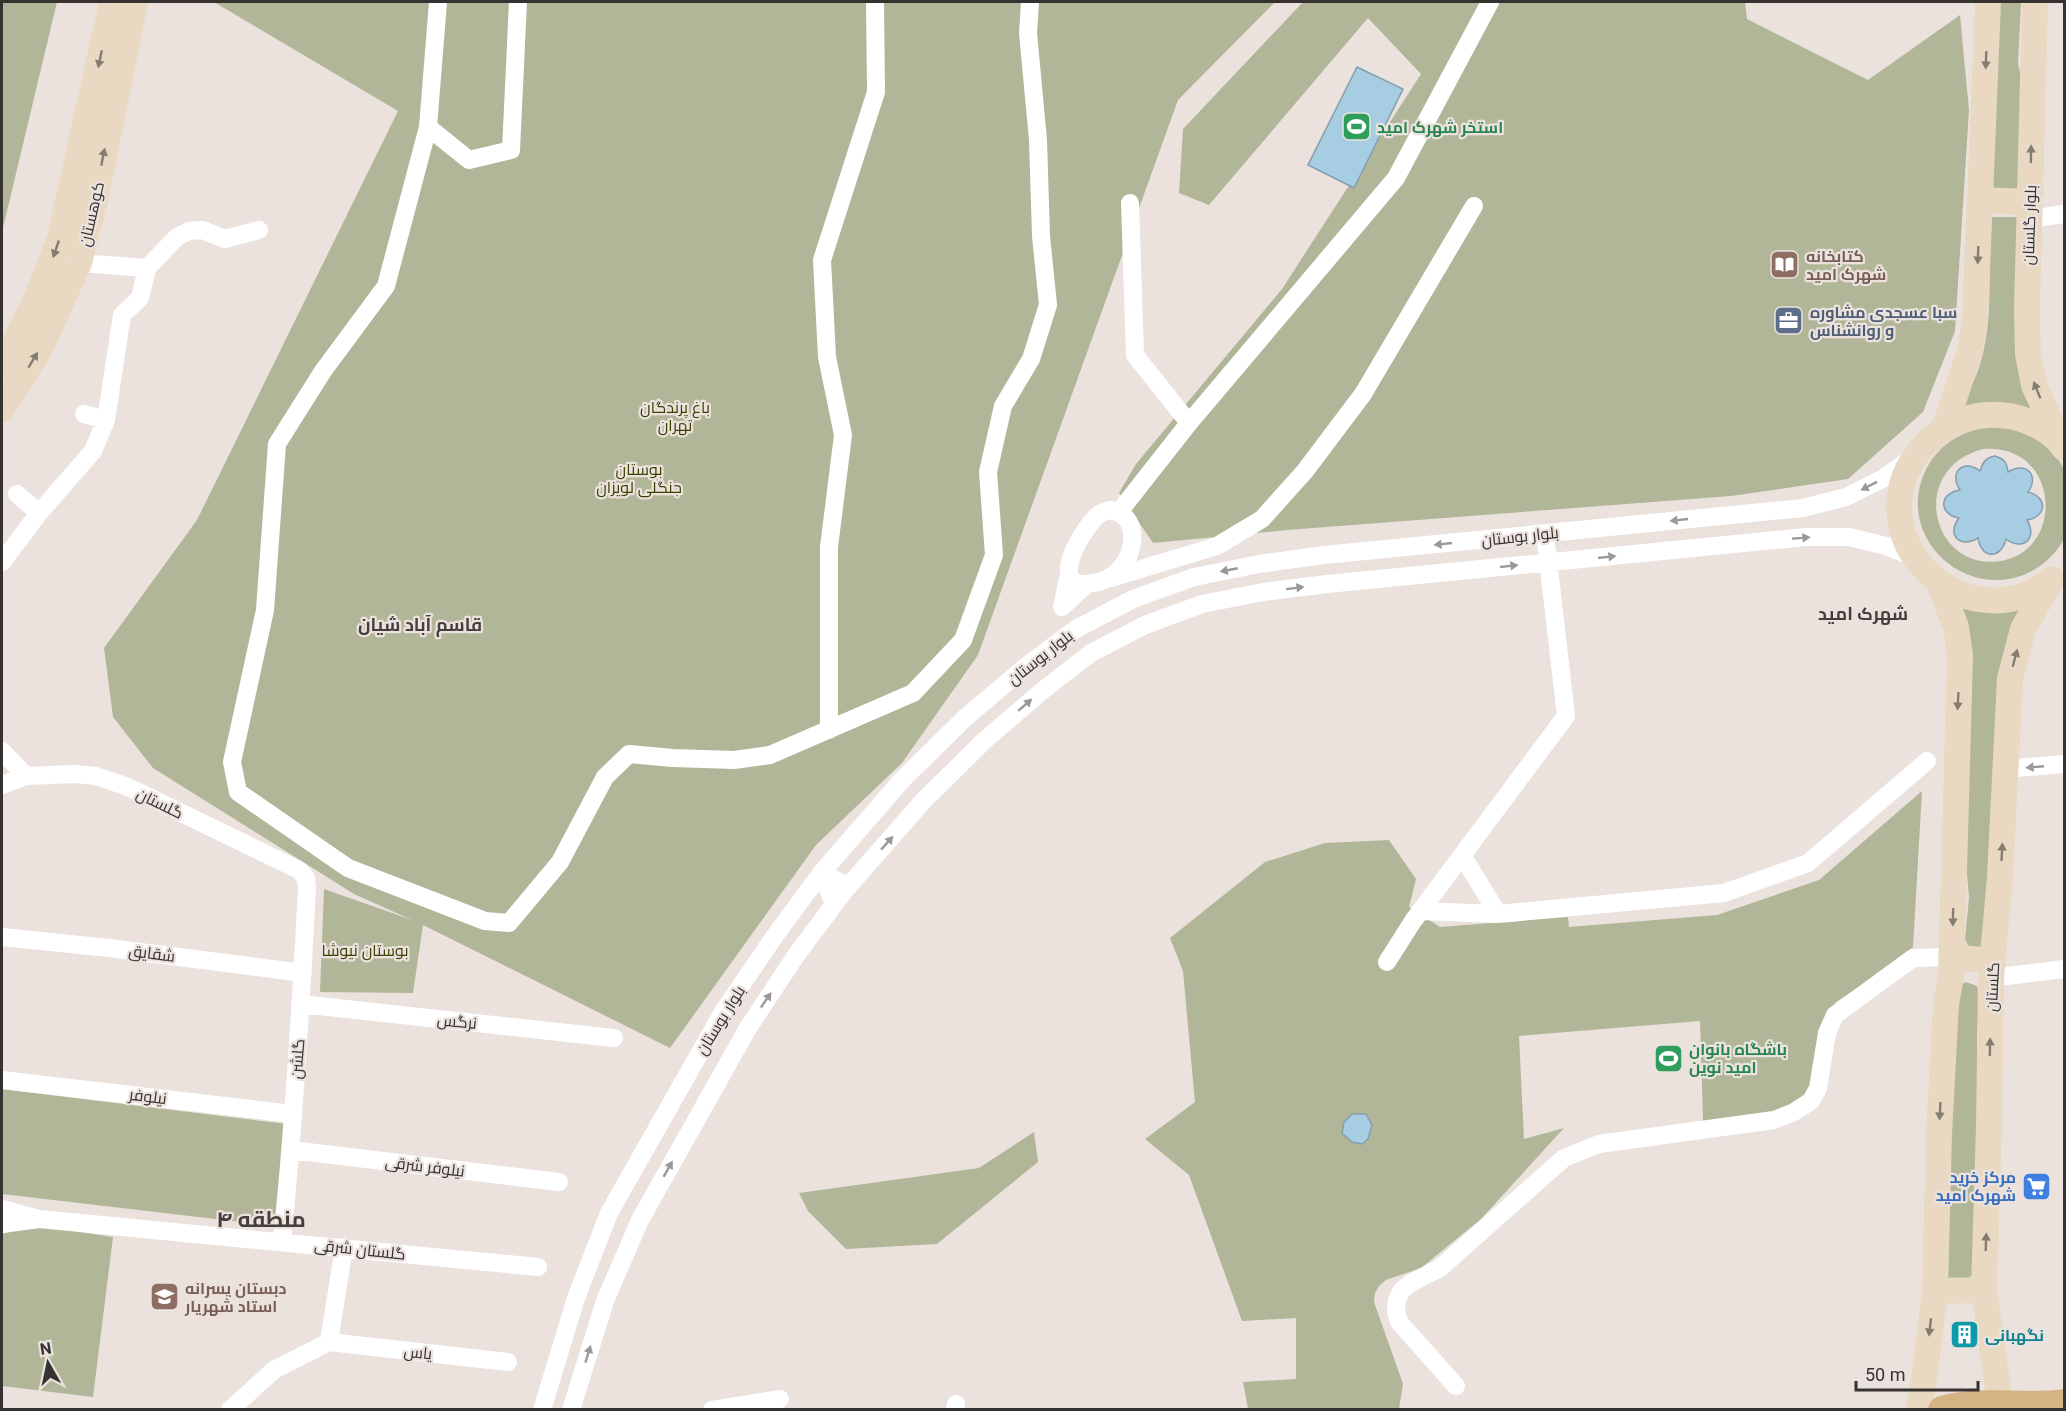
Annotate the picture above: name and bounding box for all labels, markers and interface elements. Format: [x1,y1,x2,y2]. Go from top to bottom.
one-way arrow [95,49,104,68]
one-way arrow [1981,50,1990,69]
sports icon: استخر شهرک امید [1340,111,1372,143]
place label: استخر شهرک امید [1377,118,1503,137]
one-way arrow [2026,145,2036,164]
one-way arrow [99,147,108,166]
street label: کوهستان [75,180,109,249]
street label: بلوار گلستان [2019,184,2041,266]
one-way arrow [51,240,60,258]
one-way arrow [1973,245,1982,264]
place label: کتابخانه شهرک امید [1806,247,1886,284]
library icon: کتابخانه شهرک امید [1769,249,1801,281]
place label: سبا عسجدی مشاوره و روانشناس [1810,303,1957,340]
office icon: سبا عسجدی مشاوره و روانشناس [1773,305,1805,337]
one-way arrow [28,352,39,368]
one-way arrow [2031,380,2041,398]
park label: باغ پرندگان تهران [640,398,710,436]
park label: بوستان جنگلی لویزان [596,460,682,498]
one-way arrow [1860,480,1878,490]
one-way arrow [1669,515,1688,525]
street label: بلوار بوستان [1480,523,1560,551]
one-way arrow [1791,533,1810,543]
one-way arrow [1433,539,1452,549]
one-way arrow [1597,552,1616,562]
one-way arrow [1500,561,1519,571]
one-way arrow [1219,566,1238,575]
one-way arrow [1285,583,1304,593]
district label: شهرک امید [1818,603,1908,625]
district label: قاسم آباد شیان [358,614,482,637]
street label: بلوار بوستان [1004,626,1077,690]
one-way arrow [2011,649,2021,667]
one-way arrow [1954,692,1963,711]
one-way arrow [1017,699,1033,712]
one-way arrow [2026,762,2045,772]
street label: گلستان [133,784,186,824]
one-way arrow [880,835,893,851]
one-way arrow [1997,843,2006,862]
one-way arrow [1948,907,1958,926]
street label: شقایق [127,941,176,967]
park label: بوستان نیوشا [322,941,408,961]
street label: گلستان [1982,962,2004,1012]
street label: بلوار بوستان [692,982,750,1059]
one-way arrow [760,993,772,1009]
street label: نرگس [436,1010,478,1034]
one-way arrow [1986,1037,1995,1056]
street label: گلشن [287,1038,309,1080]
place label: باشگاه بانوان امید نوین [1689,1040,1787,1077]
sports icon: باشگاه بانوان امید نوین [1652,1042,1684,1074]
street label: نیلوفر [127,1085,168,1108]
one-way arrow [1935,1102,1945,1121]
street label: نیلوفر شرقی [384,1152,466,1182]
one-way arrow [663,1160,673,1177]
place label: مرکز خرید شهرک امید [1936,1168,2016,1205]
supermarket icon: مرکز خرید شهرک امید [2021,1170,2053,1202]
district label: منطقه ۴ [216,1207,306,1232]
one-way arrow [1981,1232,1990,1251]
street label: گلستان شرقی [313,1235,407,1265]
place label: دبستان پسرانه استاد شهريار [184,1279,286,1316]
school or university icon: دبستان پسرانه استاد شهريار [148,1281,180,1313]
one-way arrow [1925,1318,1935,1337]
building icon: نگهبانی [1948,1319,1980,1351]
place label: نگهبانی [1985,1326,2044,1345]
north arrow [18,1333,78,1393]
text: N [39,1338,53,1359]
street label: یاس [403,1342,434,1364]
one-way arrow [584,1345,593,1363]
scale bar [1856,1354,1978,1392]
text: 50 m [1865,1364,1905,1385]

